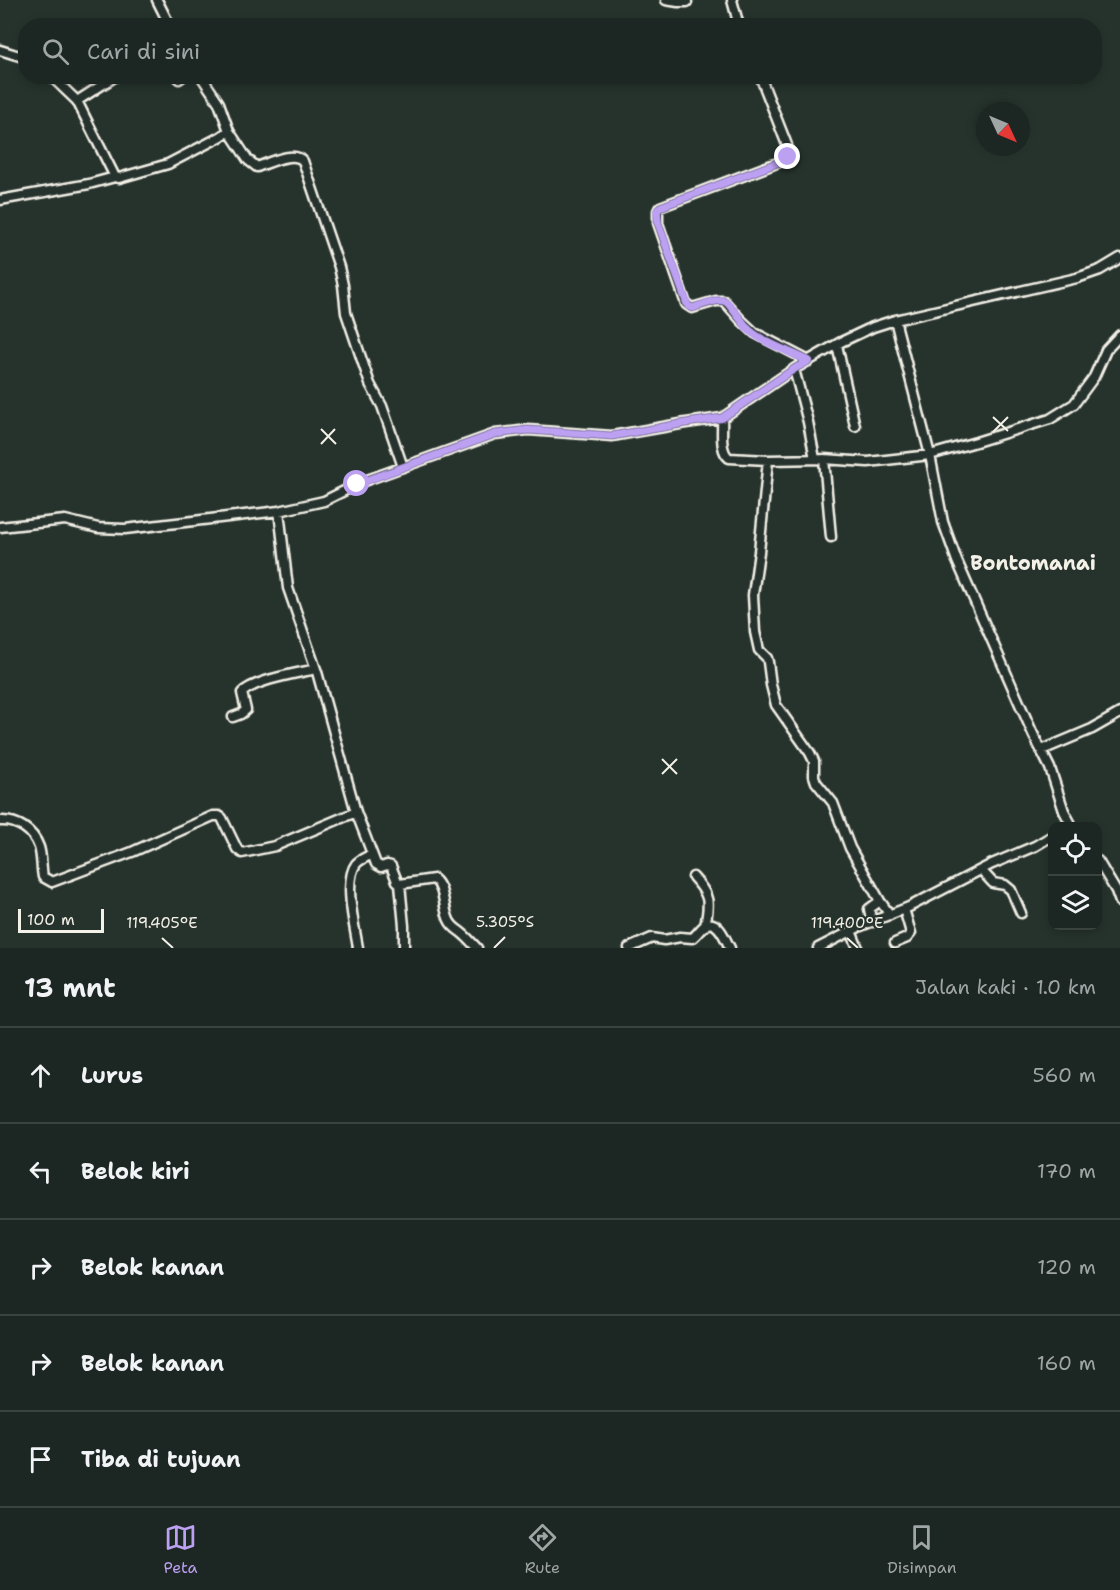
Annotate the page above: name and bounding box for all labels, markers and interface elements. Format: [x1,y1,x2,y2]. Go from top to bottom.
search box [18,18,1102,84]
icon: search [39,35,72,68]
text: Cari di sini [87,37,200,66]
north arrow [976,102,1030,156]
route end [774,143,800,169]
route start [343,470,369,496]
district label: Bontomanai [970,550,1096,576]
map controls [1048,822,1102,930]
button: locate [1048,822,1102,876]
button: layers [1048,876,1102,930]
scale bar [18,906,104,934]
text: 100 m [27,909,75,930]
text: 5.305°S [476,912,534,932]
text: 119.405°E [126,913,198,933]
text: 119.400°E [811,913,883,933]
text: 13 mnt [24,970,116,1005]
text: Jalan kaki · 1.0 km [915,974,1096,1000]
icon: ahead [24,1059,57,1092]
text: Lurus [81,1061,143,1090]
text: 560 m [1033,1062,1096,1088]
icon: left [24,1155,57,1188]
text: Belok kiri [81,1157,190,1186]
text: 170 m [1037,1158,1096,1184]
icon: right [24,1251,57,1284]
text: Belok kanan [81,1253,224,1282]
text: 120 m [1037,1254,1096,1280]
icon: right [24,1347,57,1380]
text: Belok kanan [81,1349,224,1378]
text: 160 m [1037,1350,1096,1376]
icon: arrive [24,1443,57,1476]
text: Tiba di tujuan [81,1445,241,1474]
tab: Peta [164,1521,198,1578]
tab: Rute [525,1521,560,1578]
tab: Disimpan [887,1521,956,1578]

